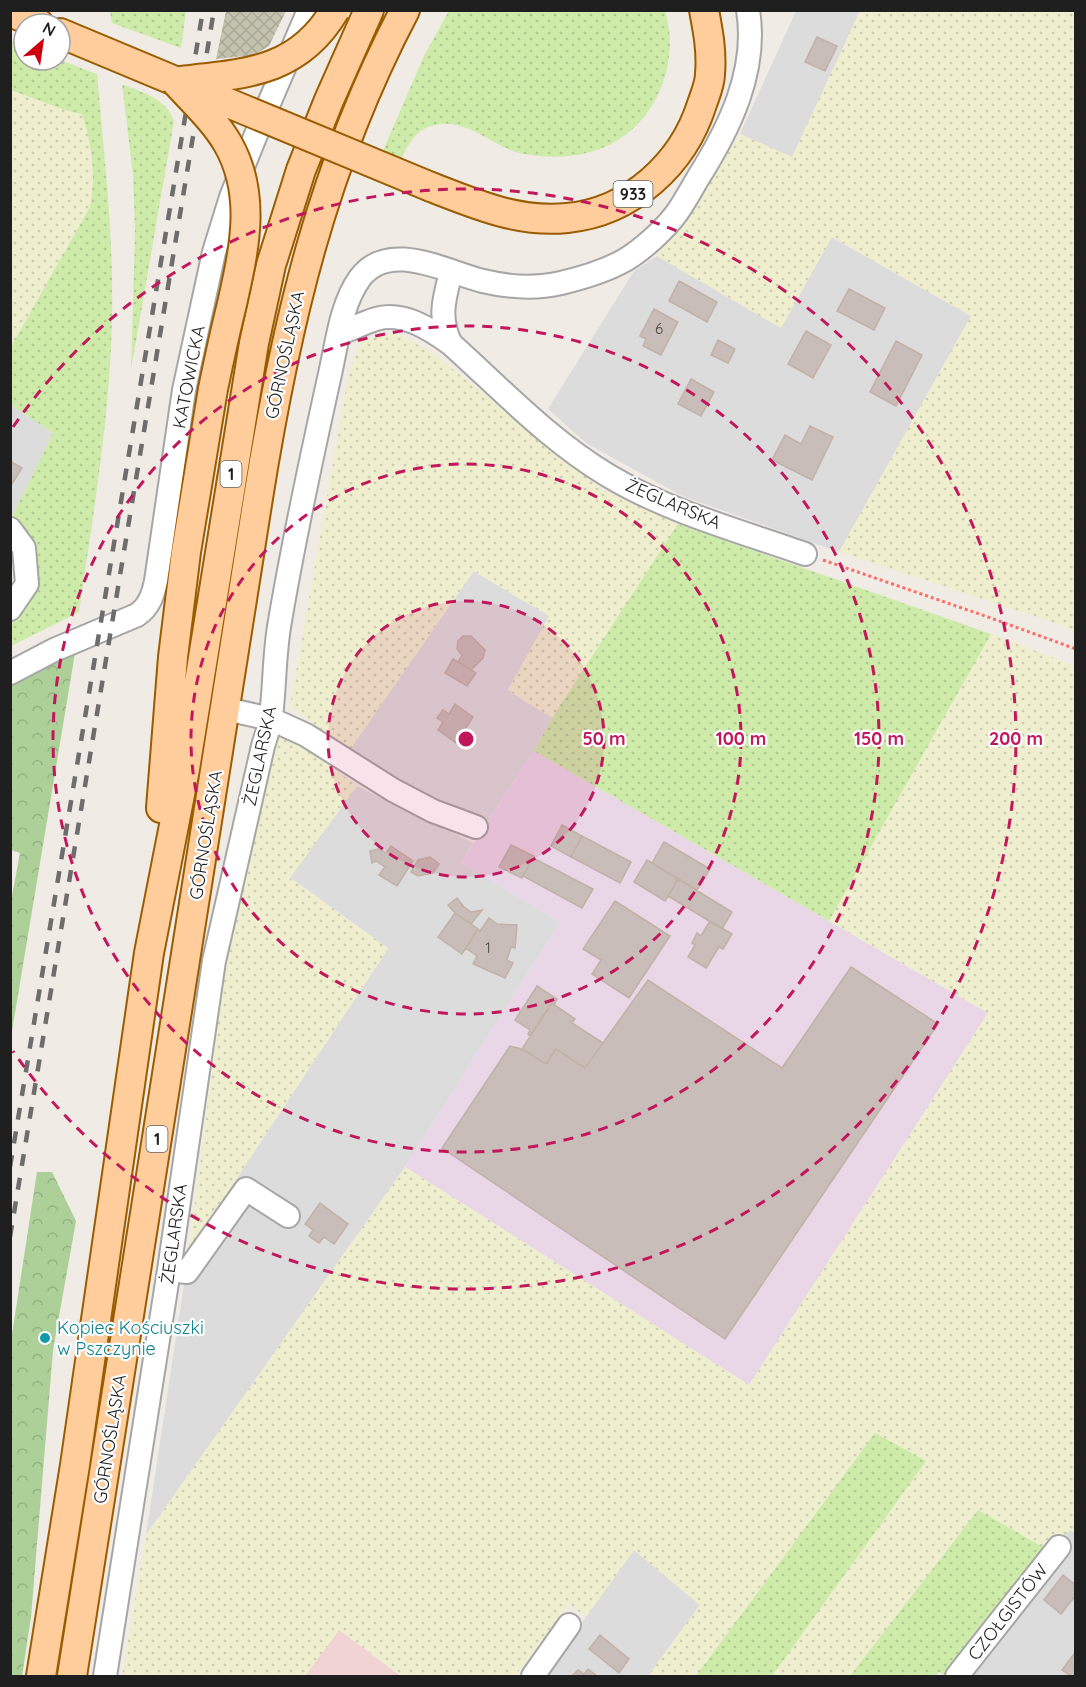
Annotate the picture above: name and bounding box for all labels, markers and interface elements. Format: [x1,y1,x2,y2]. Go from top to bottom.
north arrow [12,12,72,72]
text: N [39,17,59,40]
road number: 933 [614,181,652,207]
street label: GÓRNOŚLĄSKA [260,288,309,421]
house number: 6 [655,319,663,338]
street label: KATOWICKA [167,323,210,430]
road number: 1 [220,461,242,487]
street label: ŻEGLARSKA [622,473,725,534]
street label: ŻEGLARSKA [238,704,281,808]
text: 50 m [582,727,626,750]
text: 100 m [716,727,766,750]
text: 150 m [854,727,904,750]
text: 200 m [989,727,1043,750]
centre of rings [456,729,476,749]
street label: GÓRNOŚLĄSKA [184,768,227,901]
house number: 1 [485,938,491,957]
road number: 1 [146,1126,168,1152]
street label: ŻEGLARSKA [155,1182,192,1286]
place label: Kopiec Kościuszki w Pszczynie [57,1316,204,1360]
marker: Kopiec Kościuszki w Pszczynie [38,1331,52,1345]
street label: GÓRNOŚLĄSKA [88,1372,131,1505]
street label: CZOŁGISTÓW [963,1559,1053,1665]

